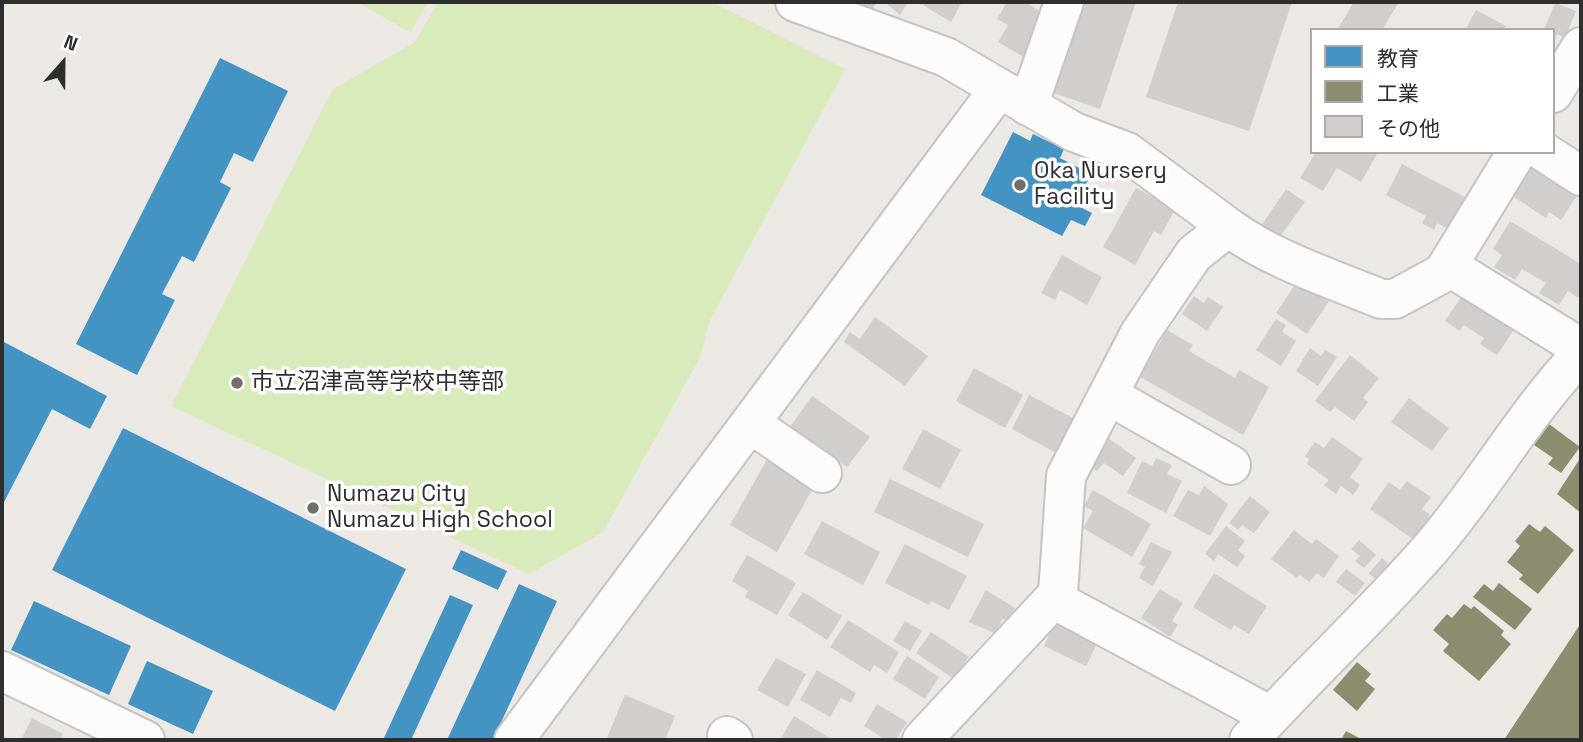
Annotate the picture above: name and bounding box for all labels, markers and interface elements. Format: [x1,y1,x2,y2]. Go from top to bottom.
north arrow [28,28,98,98]
legend [1310,28,1555,154]
text: N [60,29,81,57]
text: 教育 [1377,45,1419,72]
text: 工業 [1377,80,1419,107]
text: その他 [1377,115,1440,142]
place label: Oka Nursery Facility [1034,158,1167,212]
marker: Oka Nursery Facility [1012,177,1028,193]
place label: 市立沼津高等学校中等部 [251,369,504,397]
marker: 市立沼津高等学校中等部 [229,375,245,391]
place label: Numazu City Numazu High School [327,481,553,535]
marker: Numazu City Numazu High School [305,500,321,516]

